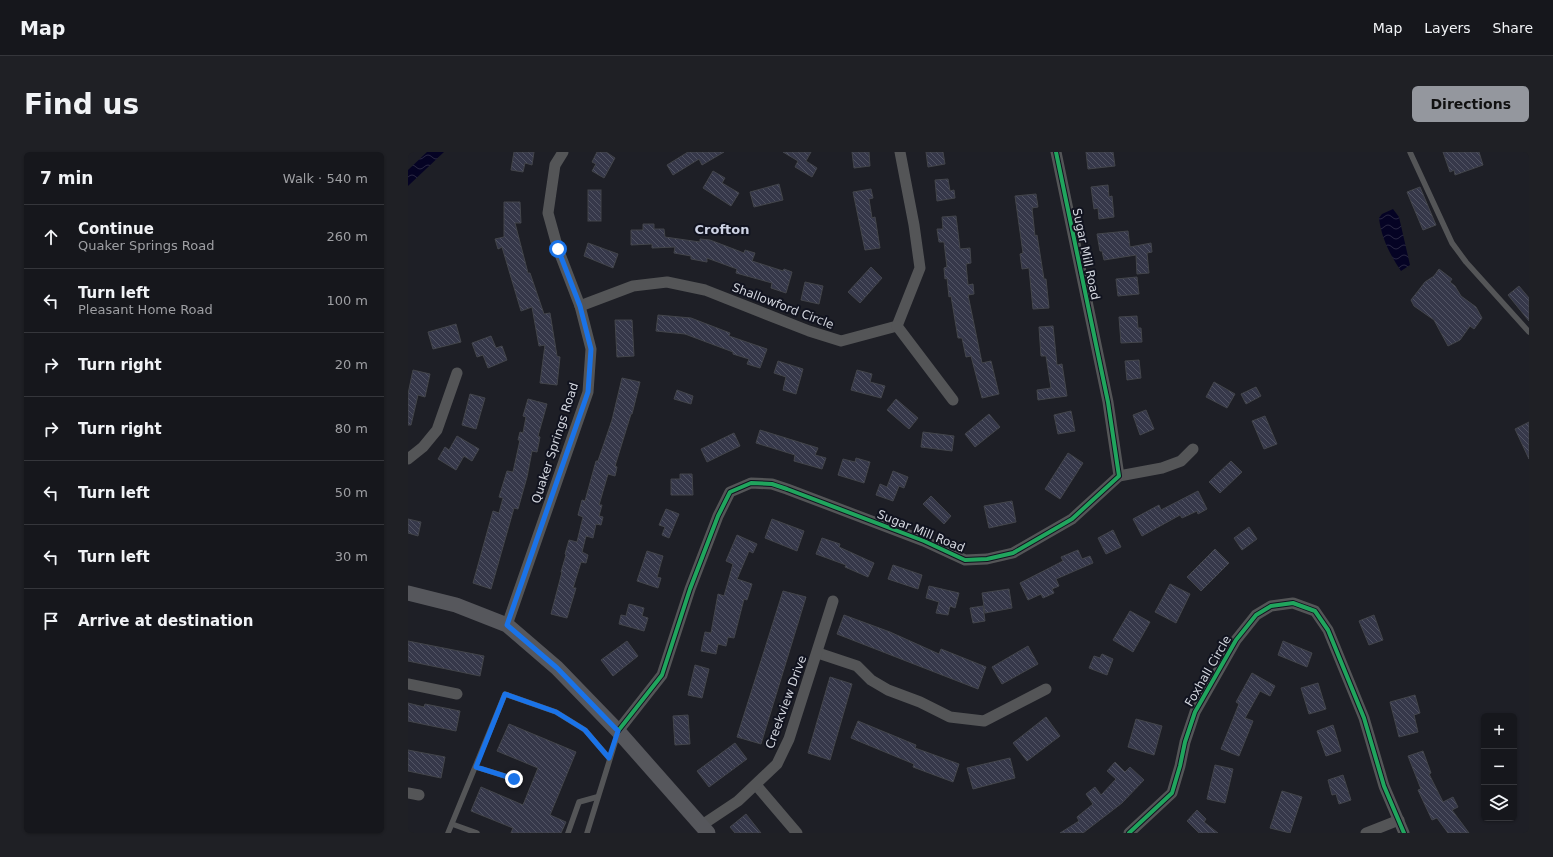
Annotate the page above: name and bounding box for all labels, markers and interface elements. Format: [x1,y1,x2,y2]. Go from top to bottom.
text: Map [20,17,65,39]
text: Map [1373,20,1402,36]
text: Layers [1424,20,1471,36]
text: Share [1493,20,1533,36]
button: Directions [1412,86,1529,122]
text: Find us [24,88,139,121]
text: 7 min [40,168,93,188]
text: Walk · 540 m [283,171,368,186]
street label: Sugar Mill Road [1069,207,1103,301]
text: Continue [78,220,154,238]
district label: Crofton [695,222,749,237]
icon: ahead [40,226,62,248]
text: 260 m [326,229,368,244]
text: Quaker Springs Road [78,238,214,253]
route start [549,240,567,258]
street label: Shallowford Circle [730,280,836,332]
text: Turn left [78,284,150,302]
icon: left [40,290,62,312]
text: 100 m [326,293,368,308]
text: Pleasant Home Road [78,302,213,317]
icon: right [40,354,62,376]
text: Turn right [78,356,162,374]
text: 20 m [335,357,368,372]
street label: Quaker Springs Road [529,381,581,505]
icon: right [40,418,62,440]
text: Turn right [78,420,162,438]
text: 80 m [335,421,368,436]
icon: left [40,482,62,504]
text: Turn left [78,484,150,502]
text: 50 m [335,485,368,500]
street label: Sugar Mill Road [875,507,967,555]
icon: left [40,546,62,568]
text: Turn left [78,548,150,566]
text: 30 m [335,549,368,564]
icon: arrive [40,610,62,632]
text: Arrive at destination [78,612,253,630]
street label: Foxhall Circle [1182,633,1234,709]
street label: Creekview Drive [763,653,809,751]
map controls [1481,713,1517,821]
button: + [1481,713,1517,749]
button: − [1481,749,1517,785]
route end [505,770,523,788]
button: layers [1481,785,1517,821]

